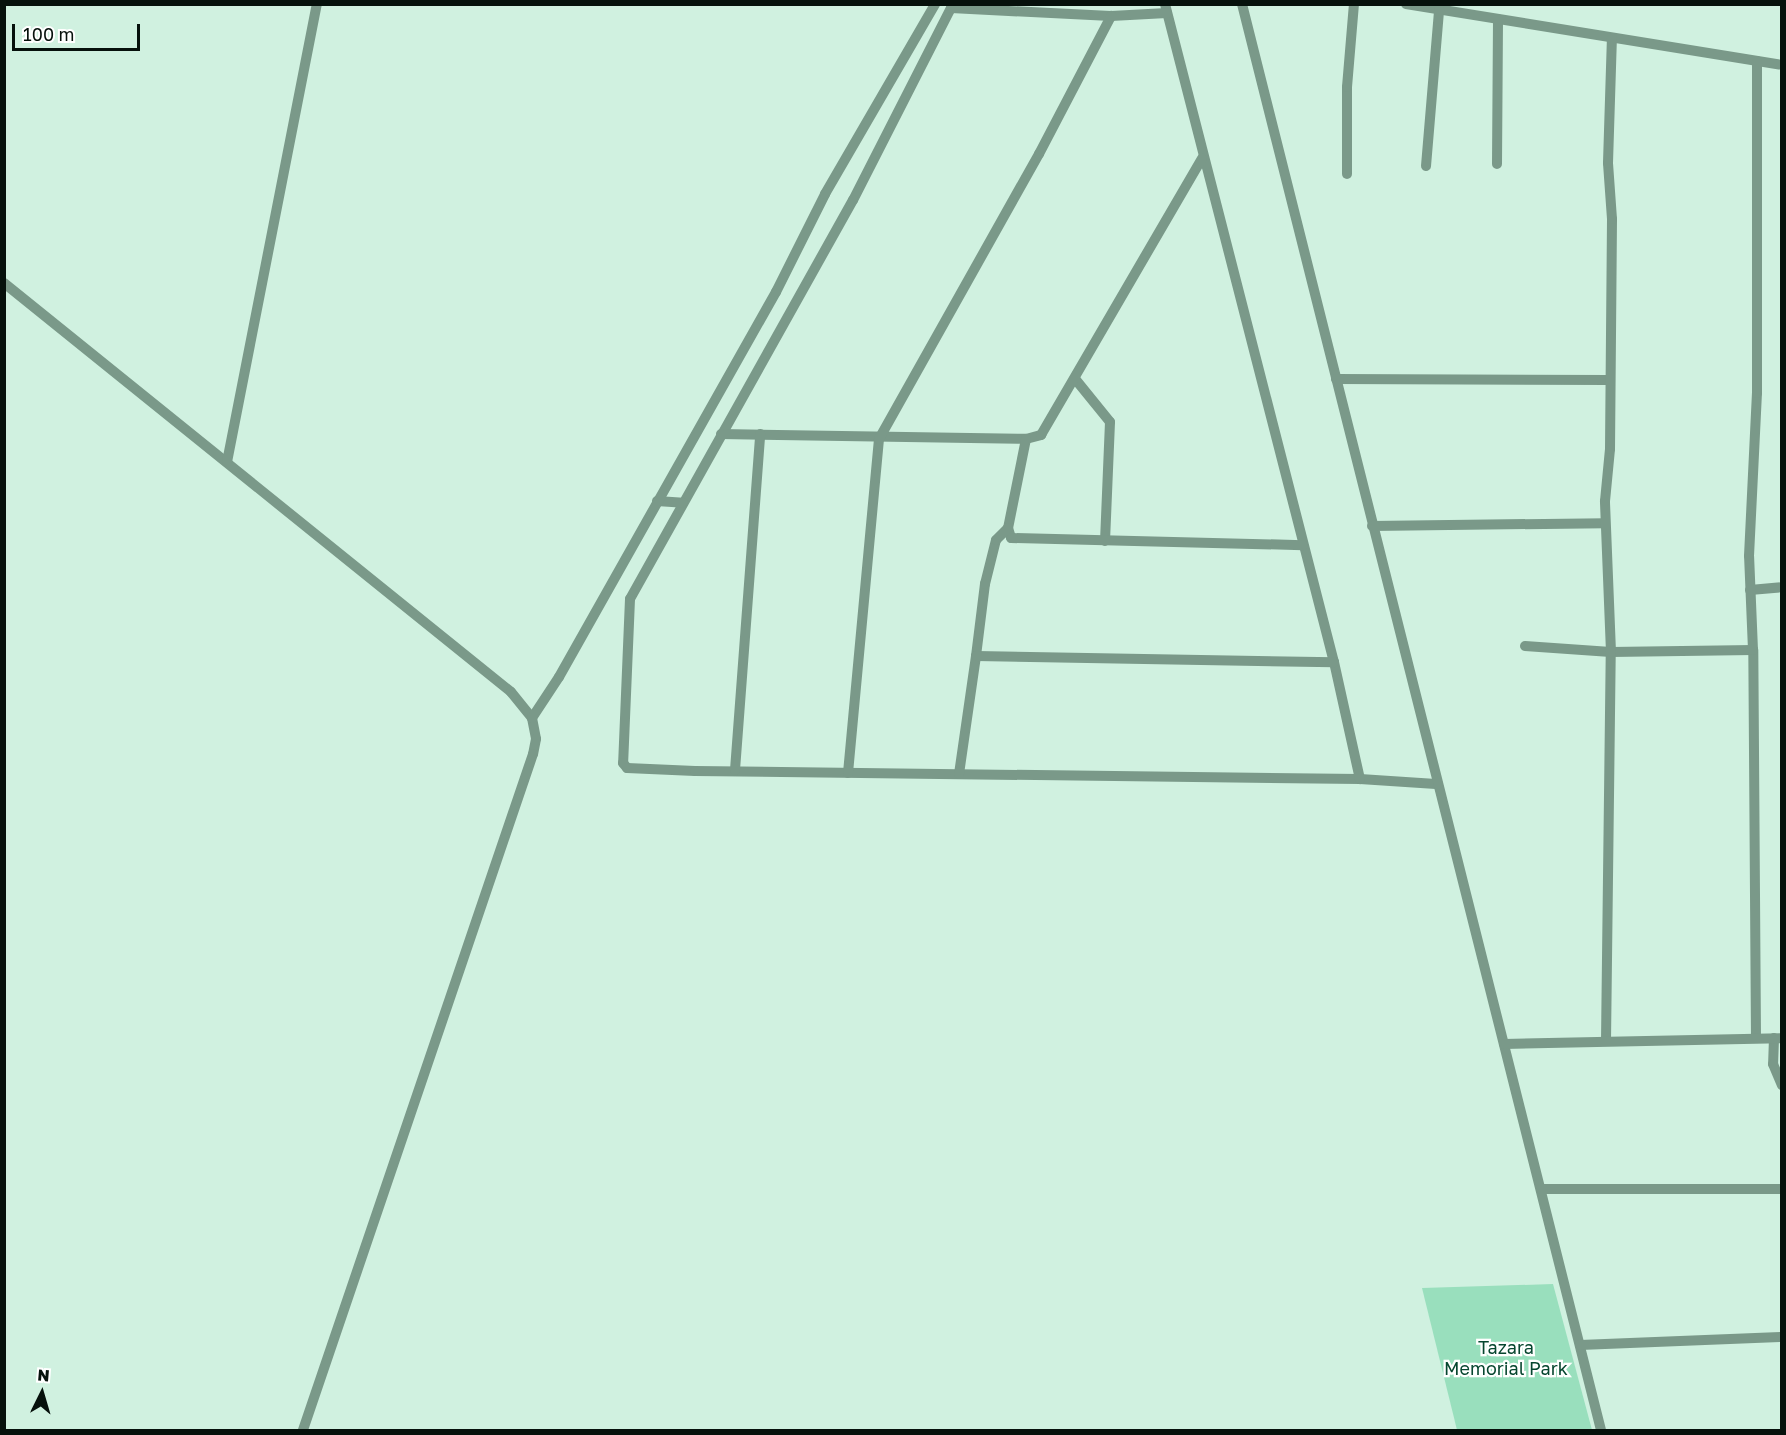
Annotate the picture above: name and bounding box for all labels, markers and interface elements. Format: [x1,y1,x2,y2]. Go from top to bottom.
scale bar [15,12,142,50]
text: 100 m [23,23,74,45]
park label: Tazara Memorial Park [1444,1337,1568,1380]
north arrow [12,1363,72,1423]
text: N [37,1365,50,1386]

